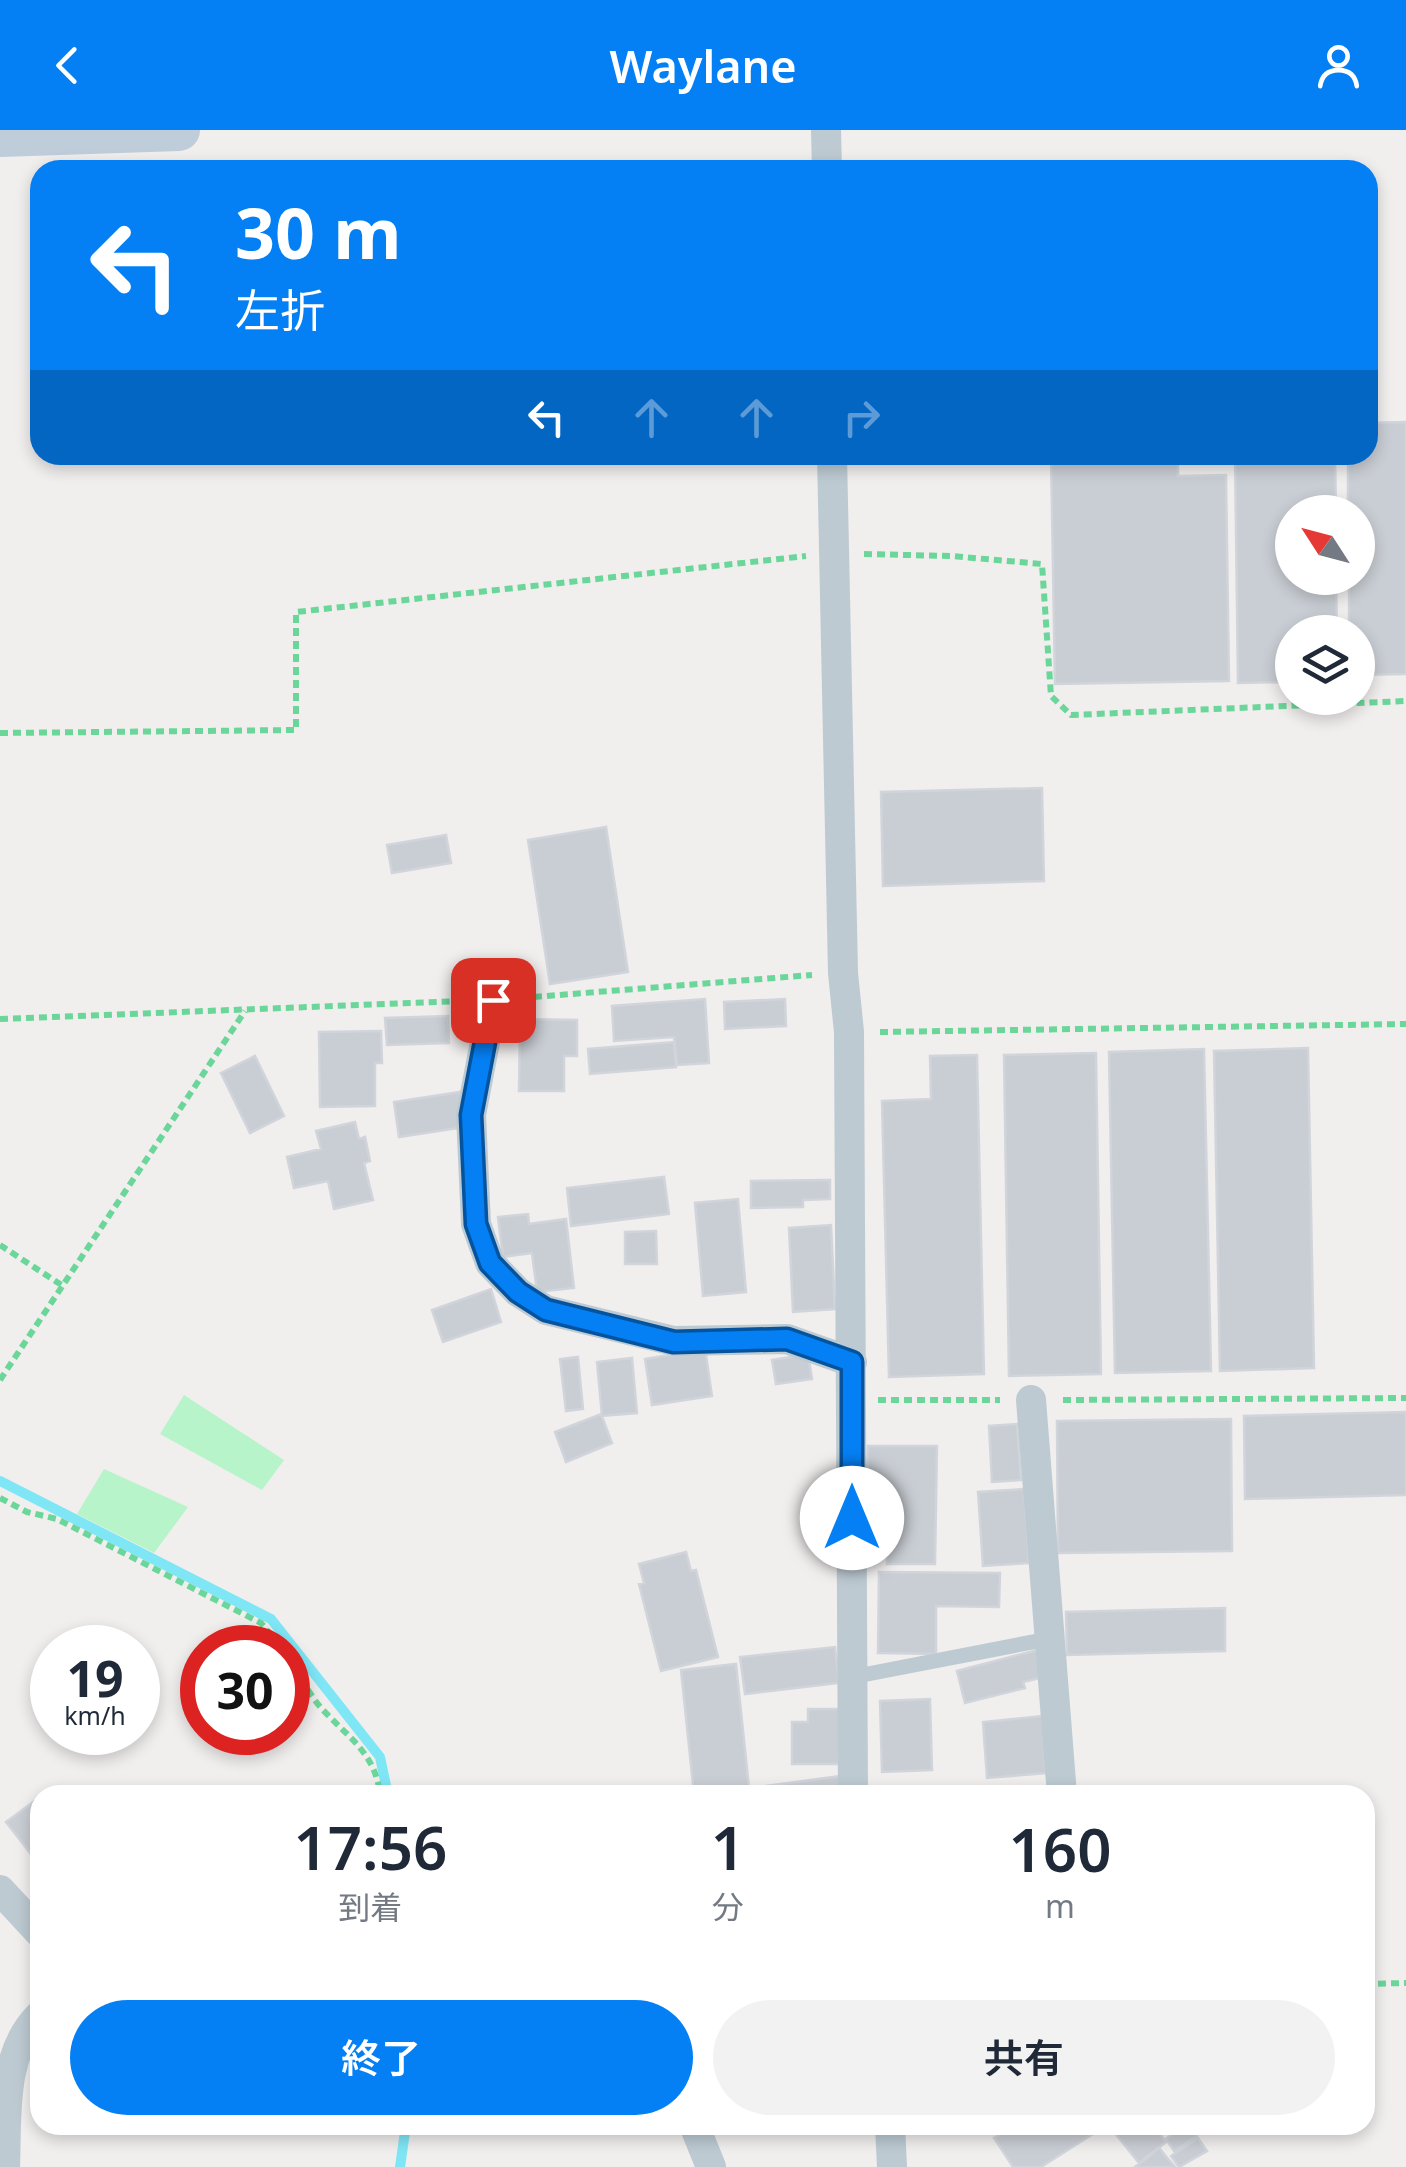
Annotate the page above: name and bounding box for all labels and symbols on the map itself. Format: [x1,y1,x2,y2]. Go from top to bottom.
north arrow [1275,495,1375,595]
pin [451,958,536,1043]
position arrow [800,1466,904,1570]
speed limit sign: 30 [180,1625,310,1755]

